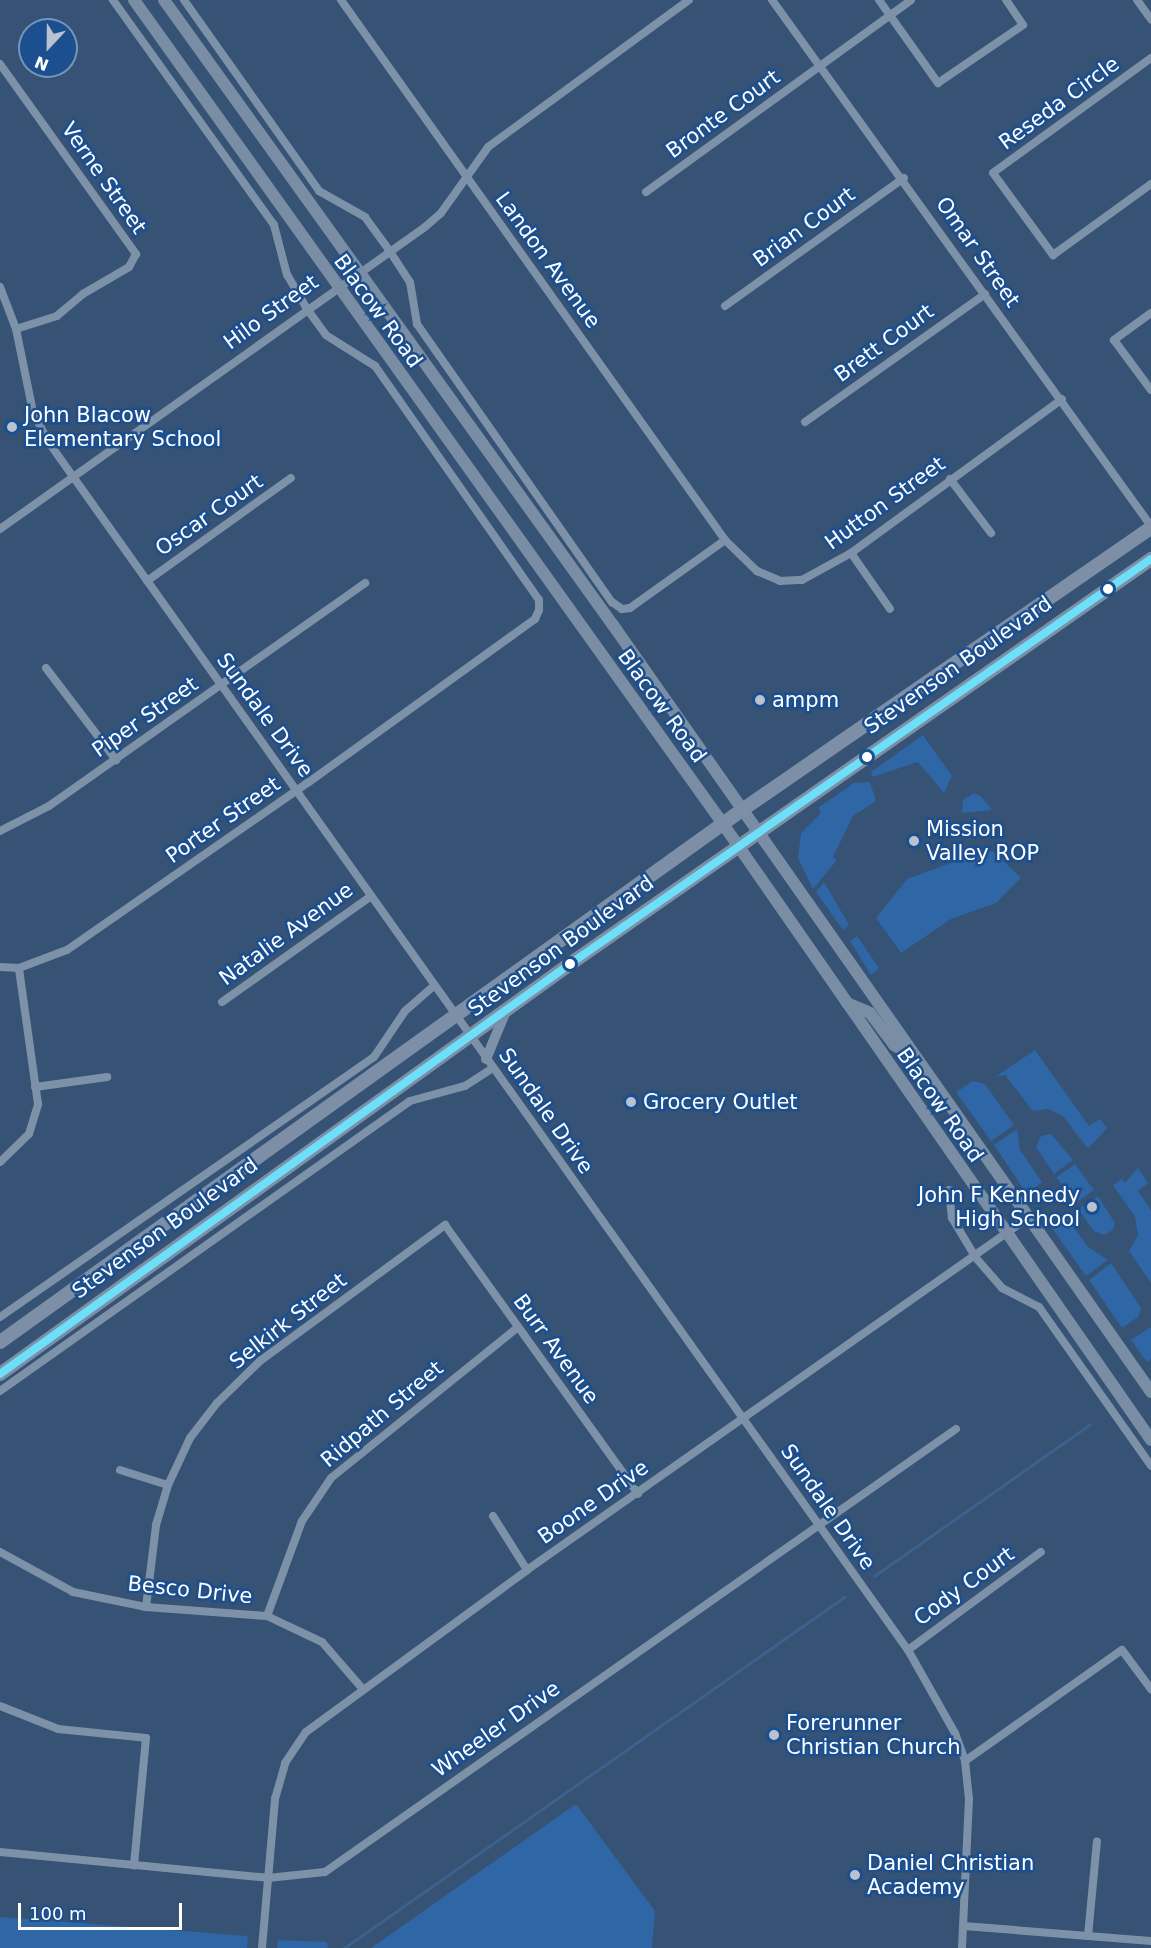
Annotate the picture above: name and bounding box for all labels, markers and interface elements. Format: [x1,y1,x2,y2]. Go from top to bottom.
north arrow [18,18,78,78]
street label: Reseda Circle [994,51,1124,155]
text: N [32,52,52,75]
street label: Bronte Court [661,64,785,164]
street label: Verne Street [56,117,152,239]
street label: Brian Court [748,182,860,272]
street label: Landon Avenue [490,187,606,333]
street label: Omar Street [931,192,1025,312]
street label: Blacow Road [328,249,428,373]
street label: Hilo Street [219,269,323,355]
street label: Brett Court [830,299,938,387]
place label: John Blacow Elementary School [24,402,221,452]
marker: John Blacow Elementary School [5,420,19,434]
street label: Hutton Street [820,451,950,555]
street label: Oscar Court [151,469,267,561]
unlabelled marker [1102,583,1114,595]
street label: Stevenson Boulevard [859,591,1057,739]
street label: Blacow Road [612,644,712,768]
street label: Sundale Drive [211,648,319,782]
street label: Piper Street [87,671,203,763]
place label: ampm [772,687,839,713]
marker: ampm [753,693,767,707]
unlabelled marker [861,751,873,763]
street label: Porter Street [161,771,285,869]
place label: Mission Valley ROP [926,816,1039,866]
marker: Mission Valley ROP [907,834,921,848]
street label: Stevenson Boulevard [463,870,659,1022]
street label: Natalie Avenue [214,877,358,991]
unlabelled marker [564,958,576,970]
street label: Sundale Drive [493,1043,599,1179]
street label: Blacow Road [891,1043,989,1167]
place label: Grocery Outlet [643,1089,798,1115]
marker: Grocery Outlet [624,1095,638,1109]
street label: Stevenson Boulevard [67,1152,263,1304]
place label: John F Kennedy High School [918,1182,1080,1232]
marker: John F Kennedy High School [1085,1200,1099,1214]
street label: Selkirk Street [225,1268,351,1374]
street label: Burr Avenue [508,1289,604,1409]
street label: Ridpath Street [316,1356,448,1472]
street label: Sundale Drive [775,1439,881,1575]
street label: Boone Drive [533,1455,653,1549]
street label: Cody Court [909,1541,1019,1631]
street label: Besco Drive [126,1571,254,1609]
street label: Wheeler Drive [427,1676,565,1782]
place label: Forerunner Christian Church [786,1710,961,1760]
marker: Forerunner Christian Church [767,1728,781,1742]
place label: Daniel Christian Academy [867,1850,1034,1900]
marker: Daniel Christian Academy [848,1868,862,1882]
scale bar [21,1891,184,1929]
text: 100 m [29,1903,87,1924]

